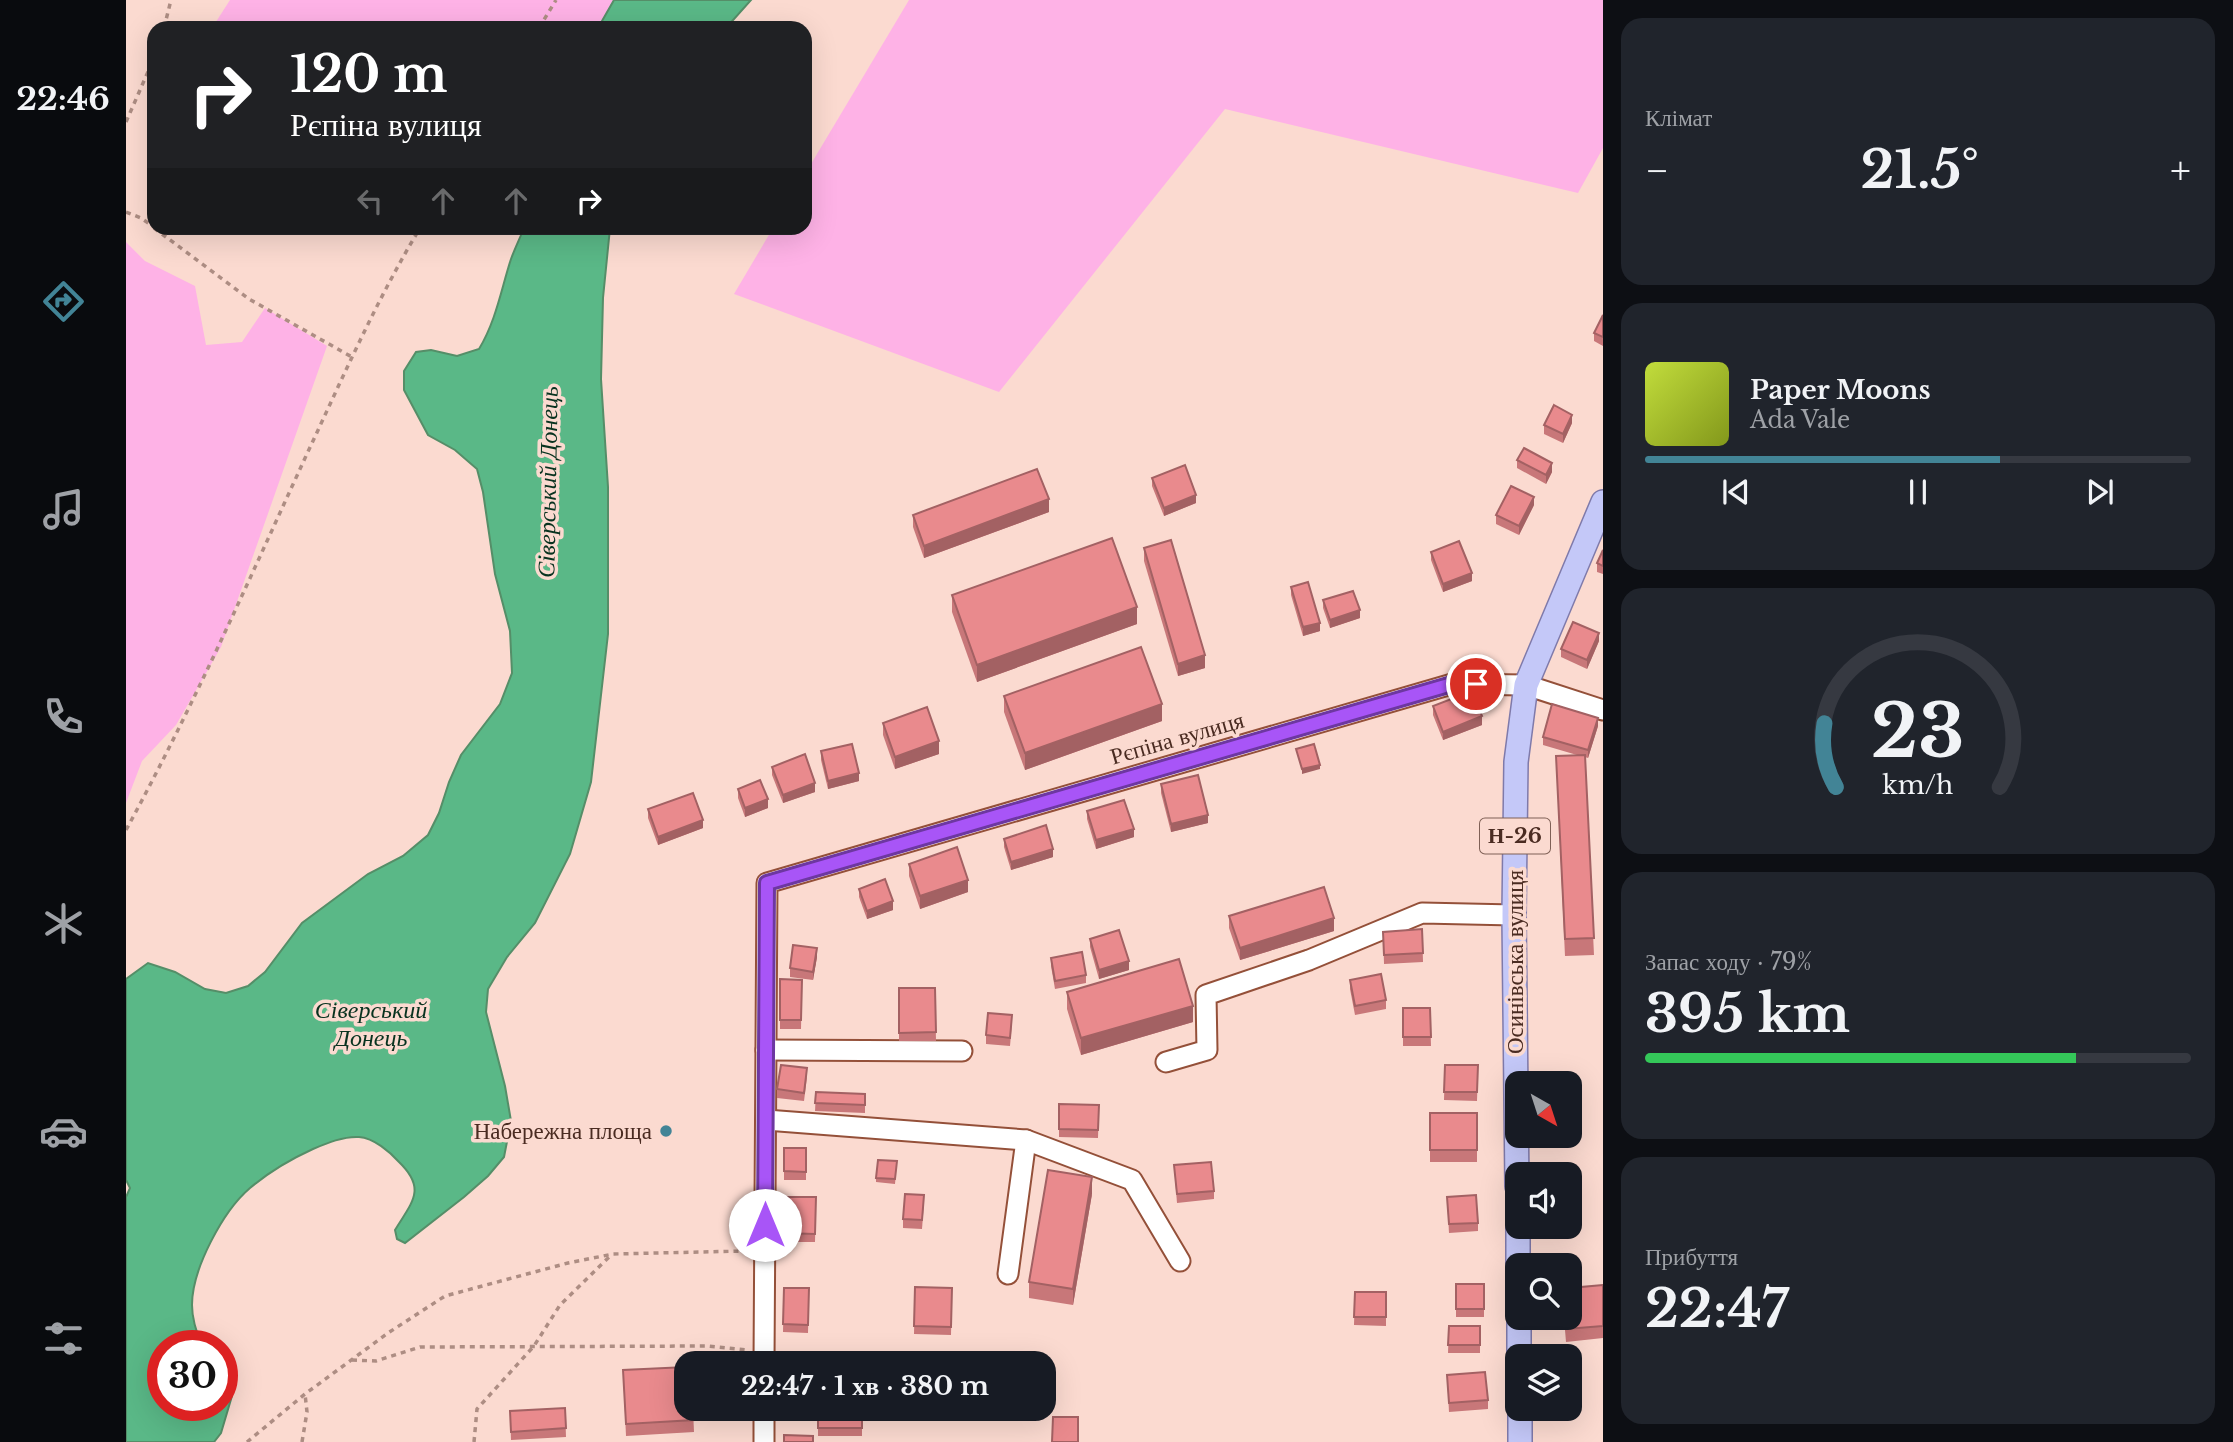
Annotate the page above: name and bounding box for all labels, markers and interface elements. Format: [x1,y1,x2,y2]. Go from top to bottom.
text: 120 m [290,44,448,105]
icon: right [175,49,266,140]
text: 22:46 [16,79,110,119]
text: Клімат [1645,104,1712,132]
text: Рєпіна вулиця [290,105,482,145]
text: 21.5° [1860,138,1979,202]
text: − [1645,147,1669,194]
text: + [2170,147,2191,194]
icon: left [351,182,389,220]
icon: ahead [424,182,462,220]
icon: ahead [497,182,535,220]
icon: right [570,182,608,220]
icon: directions [39,277,88,326]
text: Paper Moons [1750,374,1931,406]
water label: Сіверський Донець [531,386,564,578]
text: Ada Vale [1750,406,1850,434]
icon: previous [1717,473,1755,511]
icon: pause [1899,473,1937,511]
icon: next [2081,473,2119,511]
icon: music [39,485,88,534]
pin [1446,654,1506,714]
icon: arrive [1457,665,1495,703]
text: 23 [1871,686,1965,777]
icon: phone [39,692,88,741]
street label: Рєпіна вулиця [1107,705,1247,770]
text: km/h [1883,770,1953,801]
road number: Н-26 [1480,818,1550,854]
street label: Осинівська вулиця [1501,870,1529,1054]
icon: climate [39,899,88,948]
text: Запас ходу · 79% [1645,948,1812,976]
text: 395 km [1645,982,1850,1046]
water label: Сіверський Донець [315,995,427,1052]
north arrow [1505,1071,1582,1148]
map controls [1505,1071,1582,1421]
icon: car [39,1107,88,1156]
place label: Набережна площа [474,1117,652,1145]
marker: Набережна площа [658,1123,674,1139]
button: sound [1505,1162,1582,1239]
position arrow [728,1188,802,1262]
text: Прибуття [1645,1243,1738,1271]
button: search [1505,1253,1582,1330]
text: 22:47 [1645,1277,1789,1341]
icon: filters [39,1314,88,1363]
speed limit sign: 30 [147,1330,238,1421]
button: layers [1505,1344,1582,1421]
text: 22:47 · 1 хв · 380 m [741,1370,989,1402]

